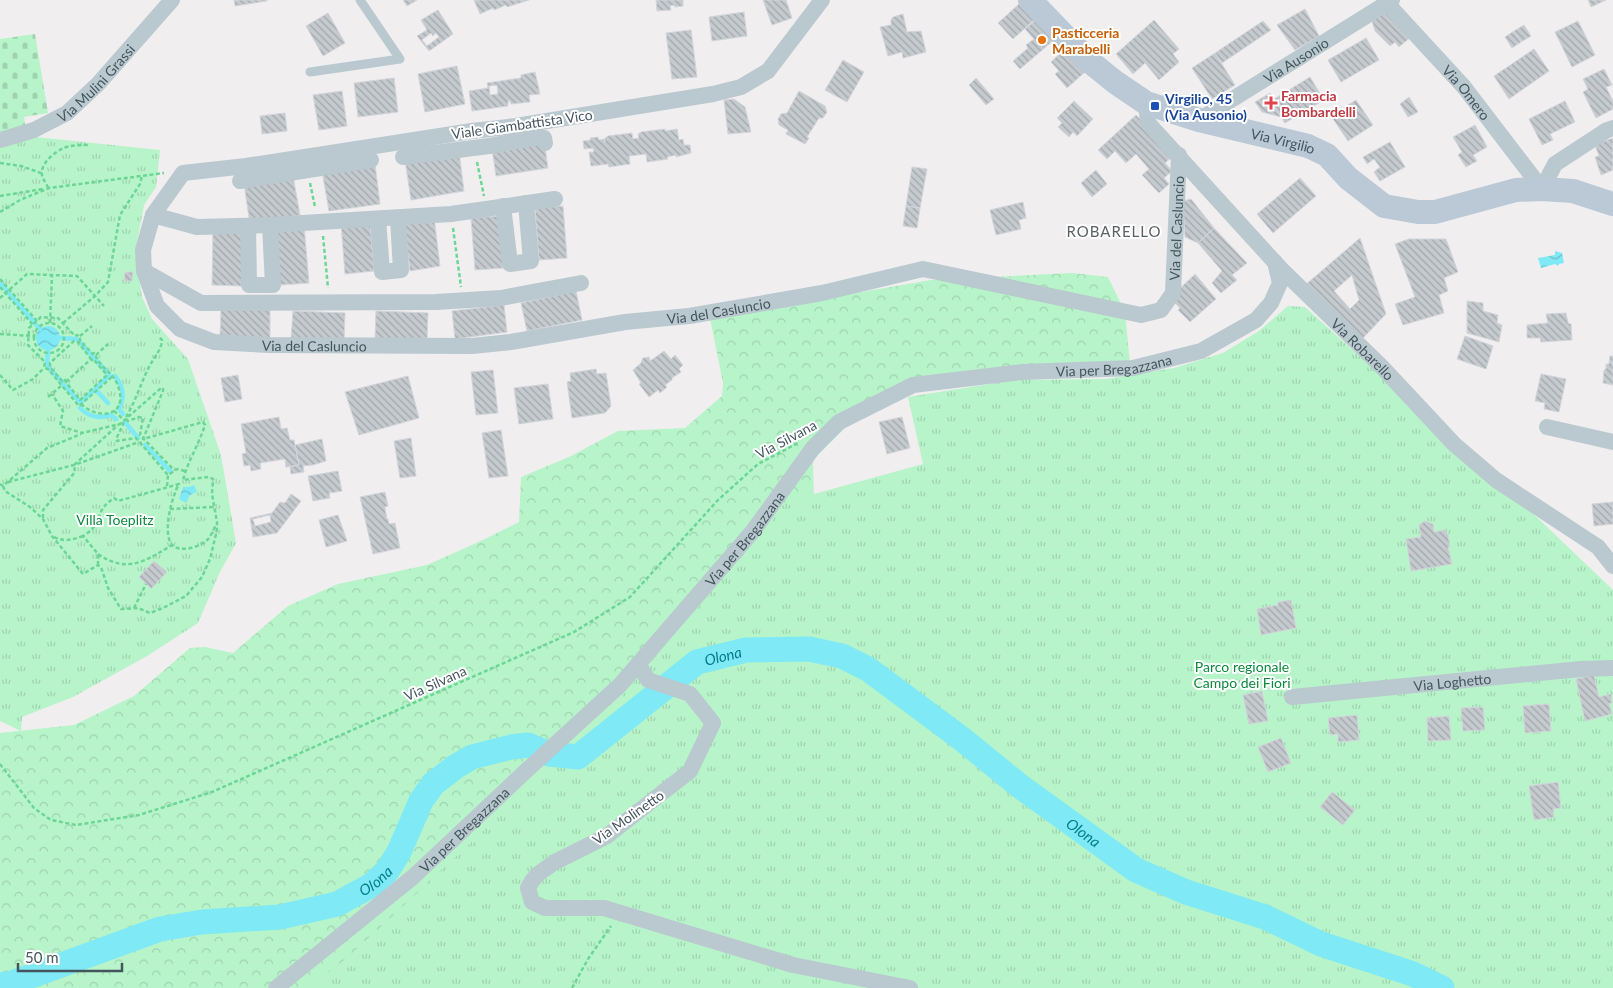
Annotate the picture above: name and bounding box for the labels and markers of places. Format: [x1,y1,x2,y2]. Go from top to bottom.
place label: Pasticceria Marabelli [1052,24,1119,57]
marker: Pasticceria Marabelli [1036,34,1048,46]
place label: Farmacia Bombardelli [1281,87,1356,120]
place label: Virgilio, 45 (Via Ausonio) [1164,90,1247,123]
marker: Farmacia Bombardelli [1265,97,1277,109]
marker: Virgilio, 45 (Via Ausonio) [1149,100,1161,112]

